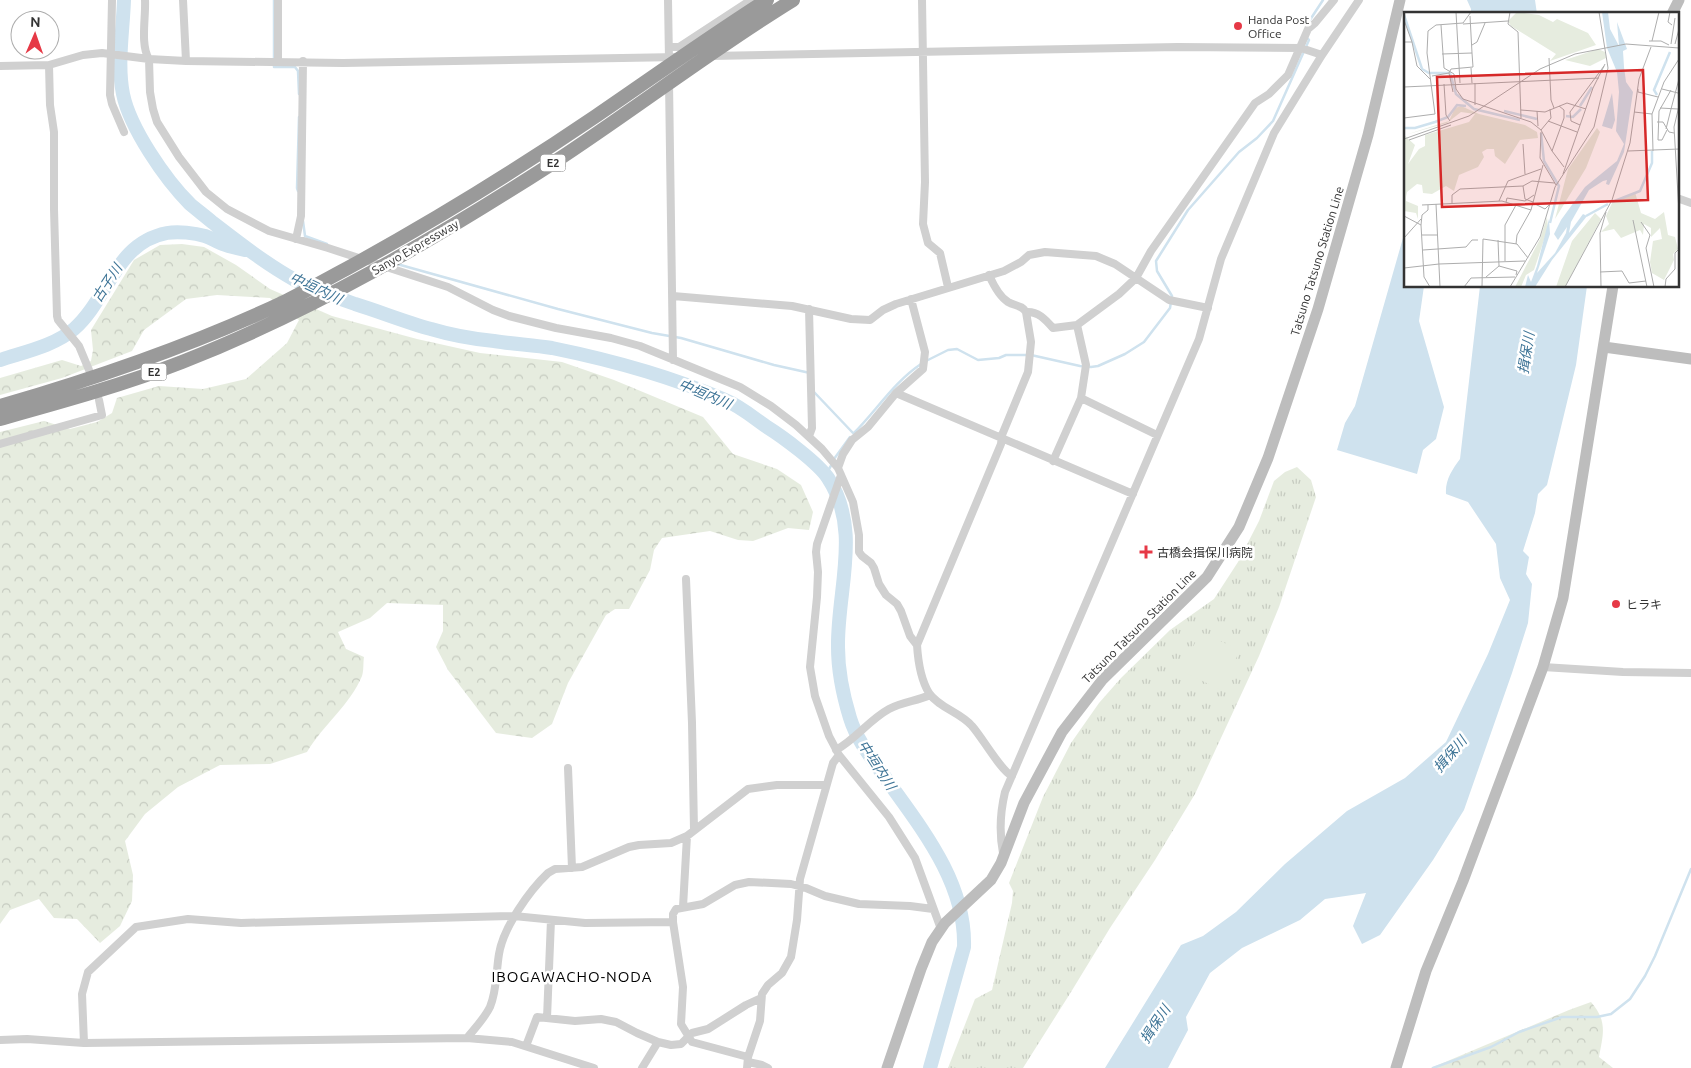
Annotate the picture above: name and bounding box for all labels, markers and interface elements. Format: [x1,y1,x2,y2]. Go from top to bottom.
north arrow [10,10,60,60]
inset map [1404,12,1678,288]
place label: Handa Post Office [1248,13,1310,40]
text: N [30,14,41,30]
marker: Handa Post Office [1232,20,1244,32]
road number: E2 [540,154,566,172]
street label: Tatsuno Tatsuno Station Line [1288,185,1346,337]
street label: Sanyo Expressway [370,217,461,277]
water label: 古子川 [89,259,126,305]
water label: 中垣内川 [287,269,347,308]
water label: 揖保川 [1515,329,1537,375]
road number: E2 [142,364,166,381]
water label: 中垣内川 [676,376,736,413]
marker: 古橋会揖保川病院 [1139,545,1153,559]
place label: 古橋会揖保川病院 [1157,546,1253,559]
street label: Tatsuno Tatsuno Station Line [1079,566,1199,686]
marker: ヒラキ [1610,598,1622,610]
place label: ヒラキ [1626,598,1662,611]
water label: 揖保川 [1430,731,1471,775]
water label: 中垣内川 [855,737,900,795]
district label: IBOGAWACHO-NODA [491,968,653,985]
water label: 揖保川 [1137,1000,1174,1046]

